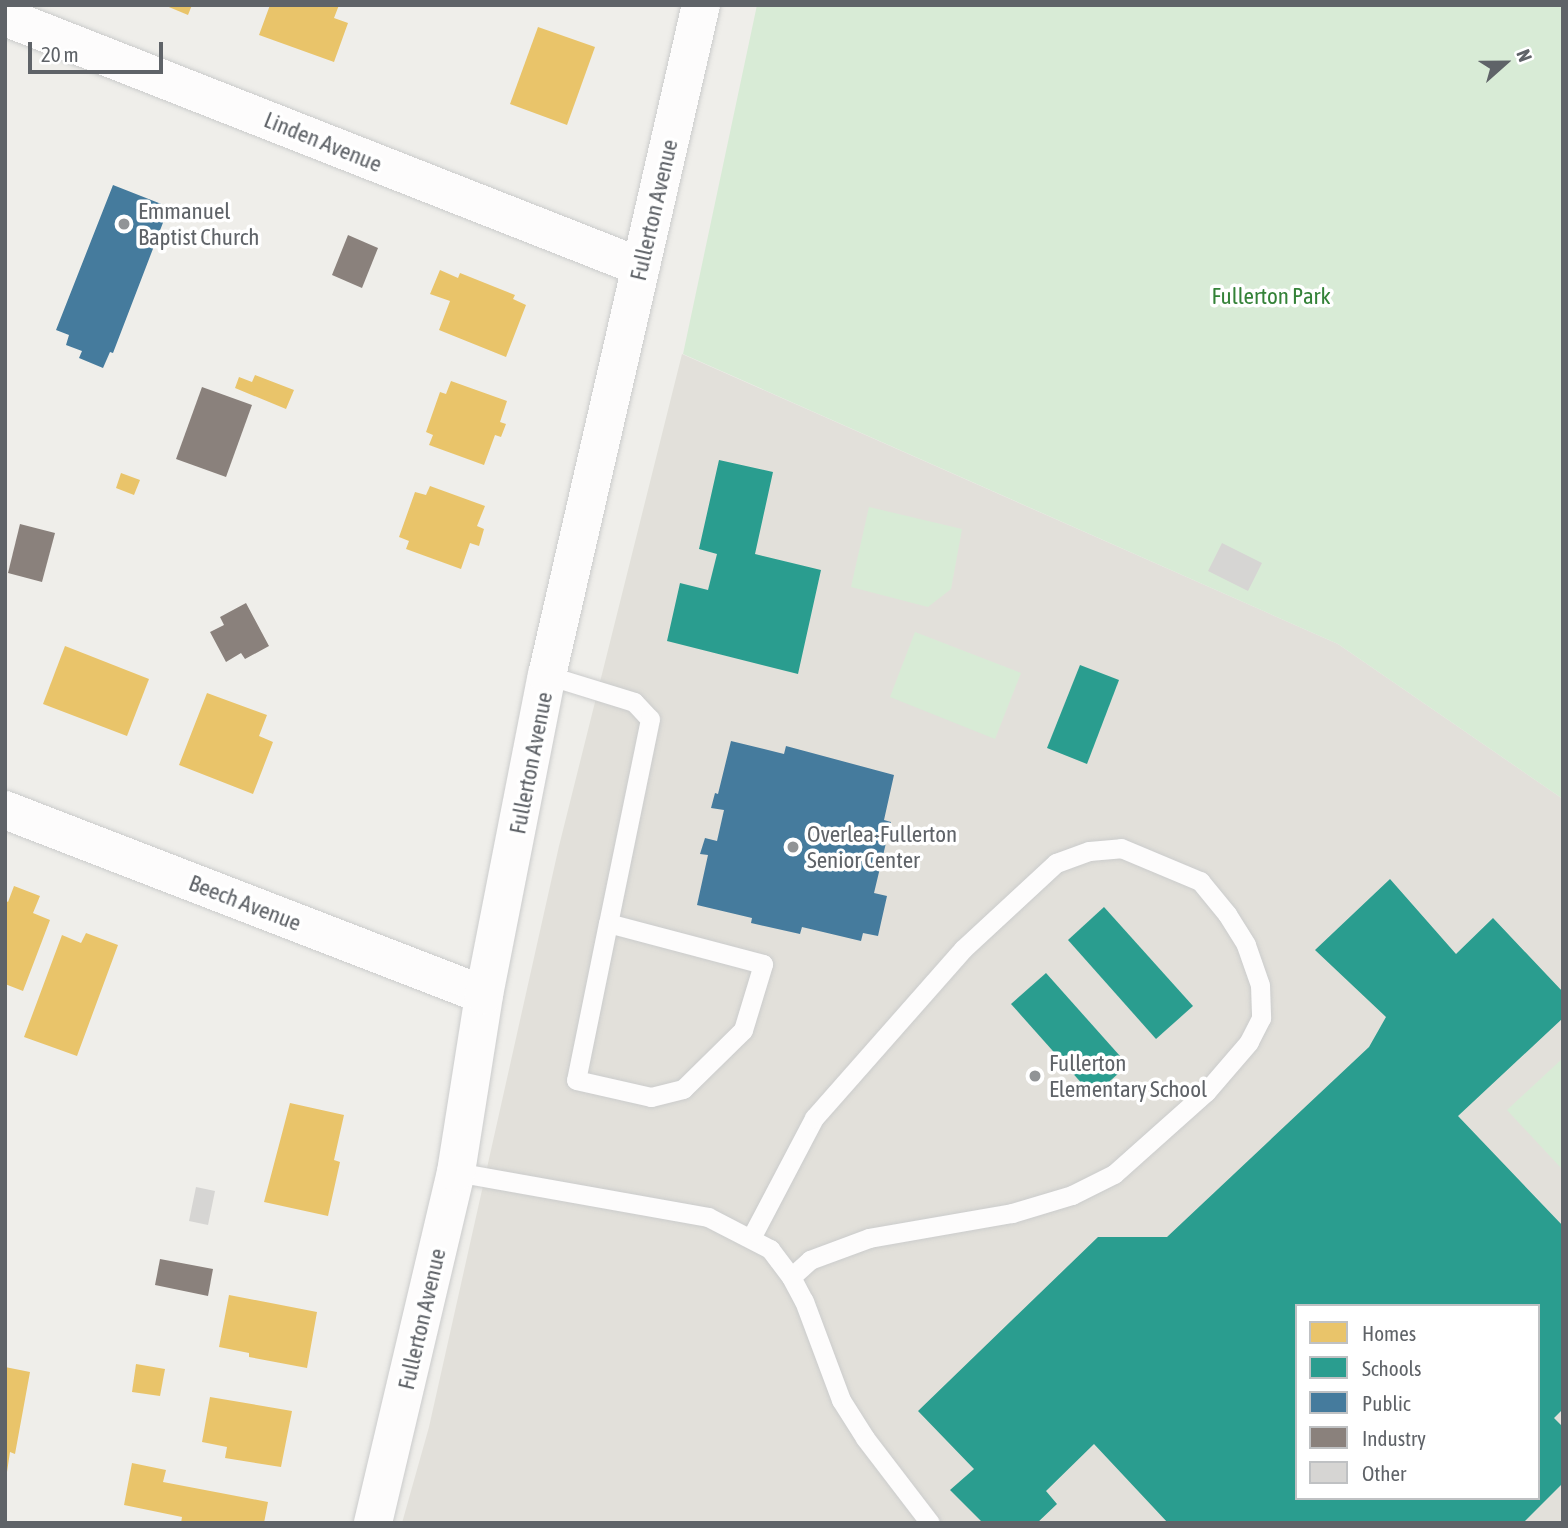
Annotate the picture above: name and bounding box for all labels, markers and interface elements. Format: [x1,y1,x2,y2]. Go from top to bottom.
scale bar [32,28,166,72]
north arrow [1470,28,1540,98]
text: 20 m [41,42,79,66]
text: N [1512,46,1537,65]
street label: Linden Avenue [260,106,386,178]
street label: Fullerton Avenue [624,137,684,283]
place label: Emmanuel Baptist Church [138,197,259,251]
marker: Emmanuel Baptist Church [116,216,132,232]
park label: Fullerton Park [1211,282,1331,310]
street label: Fullerton Avenue [504,690,558,836]
place label: Overlea-Fullerton Senior Center [807,820,957,874]
marker: Overlea-Fullerton Senior Center [785,839,801,855]
street label: Beech Avenue [185,869,305,937]
place label: Fullerton Elementary School [1049,1049,1207,1103]
marker: Fullerton Elementary School [1027,1068,1043,1084]
street label: Fullerton Avenue [392,1246,452,1392]
legend [1295,1304,1540,1500]
text: Homes [1362,1321,1416,1345]
text: Schools [1362,1356,1422,1380]
text: Public [1362,1391,1411,1415]
text: Industry [1362,1426,1426,1450]
text: Other [1362,1461,1406,1485]

